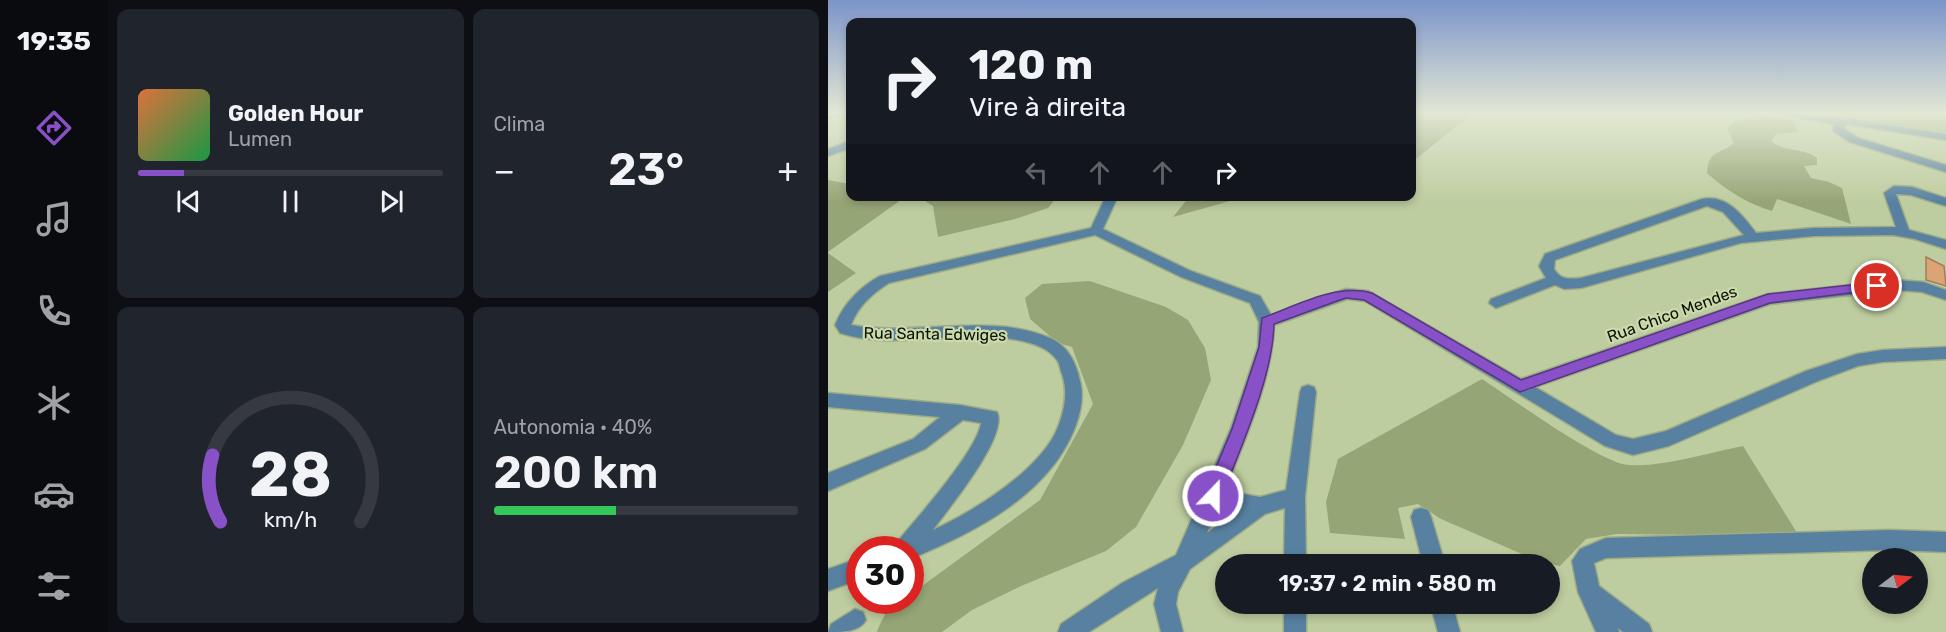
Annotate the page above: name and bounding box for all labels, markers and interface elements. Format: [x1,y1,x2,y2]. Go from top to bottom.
text: 19:35 [17,25,91,57]
text: 120 m [969,40,1093,90]
icon: right [870,42,948,120]
text: Vire à direita [969,91,1126,123]
text: Golden Hour [228,100,363,127]
icon: directions [33,107,75,149]
text: Clima [494,112,545,136]
text: Lumen [228,127,292,151]
text: 23° [608,143,684,196]
text: − [494,151,515,190]
text: + [777,151,798,190]
icon: left [1020,156,1053,189]
icon: ahead [1083,156,1116,189]
icon: ahead [1146,156,1179,189]
icon: right [1209,156,1242,189]
icon: previous [172,185,205,218]
icon: pause [274,185,307,218]
icon: next [375,185,408,218]
icon: music [33,198,75,240]
pin [1851,260,1902,311]
icon: arrive [1860,269,1893,302]
street label: Rua Chico Mendes [1604,282,1740,346]
icon: phone [33,290,75,332]
street label: Rua Santa Edwiges [863,323,1007,345]
icon: climate [33,382,75,424]
text: Autonomia · 40% [494,415,652,439]
text: 28 [249,438,332,512]
text: 200 km [494,446,659,499]
position arrow [1181,464,1245,528]
icon: car [33,473,75,515]
text: km/h [263,507,317,532]
speed limit sign: 30 [846,536,924,614]
north arrow [1862,548,1928,614]
map controls [1862,548,1928,614]
icon: filters [33,565,75,607]
text: 19:37 · 2 min · 580 m [1279,570,1496,597]

